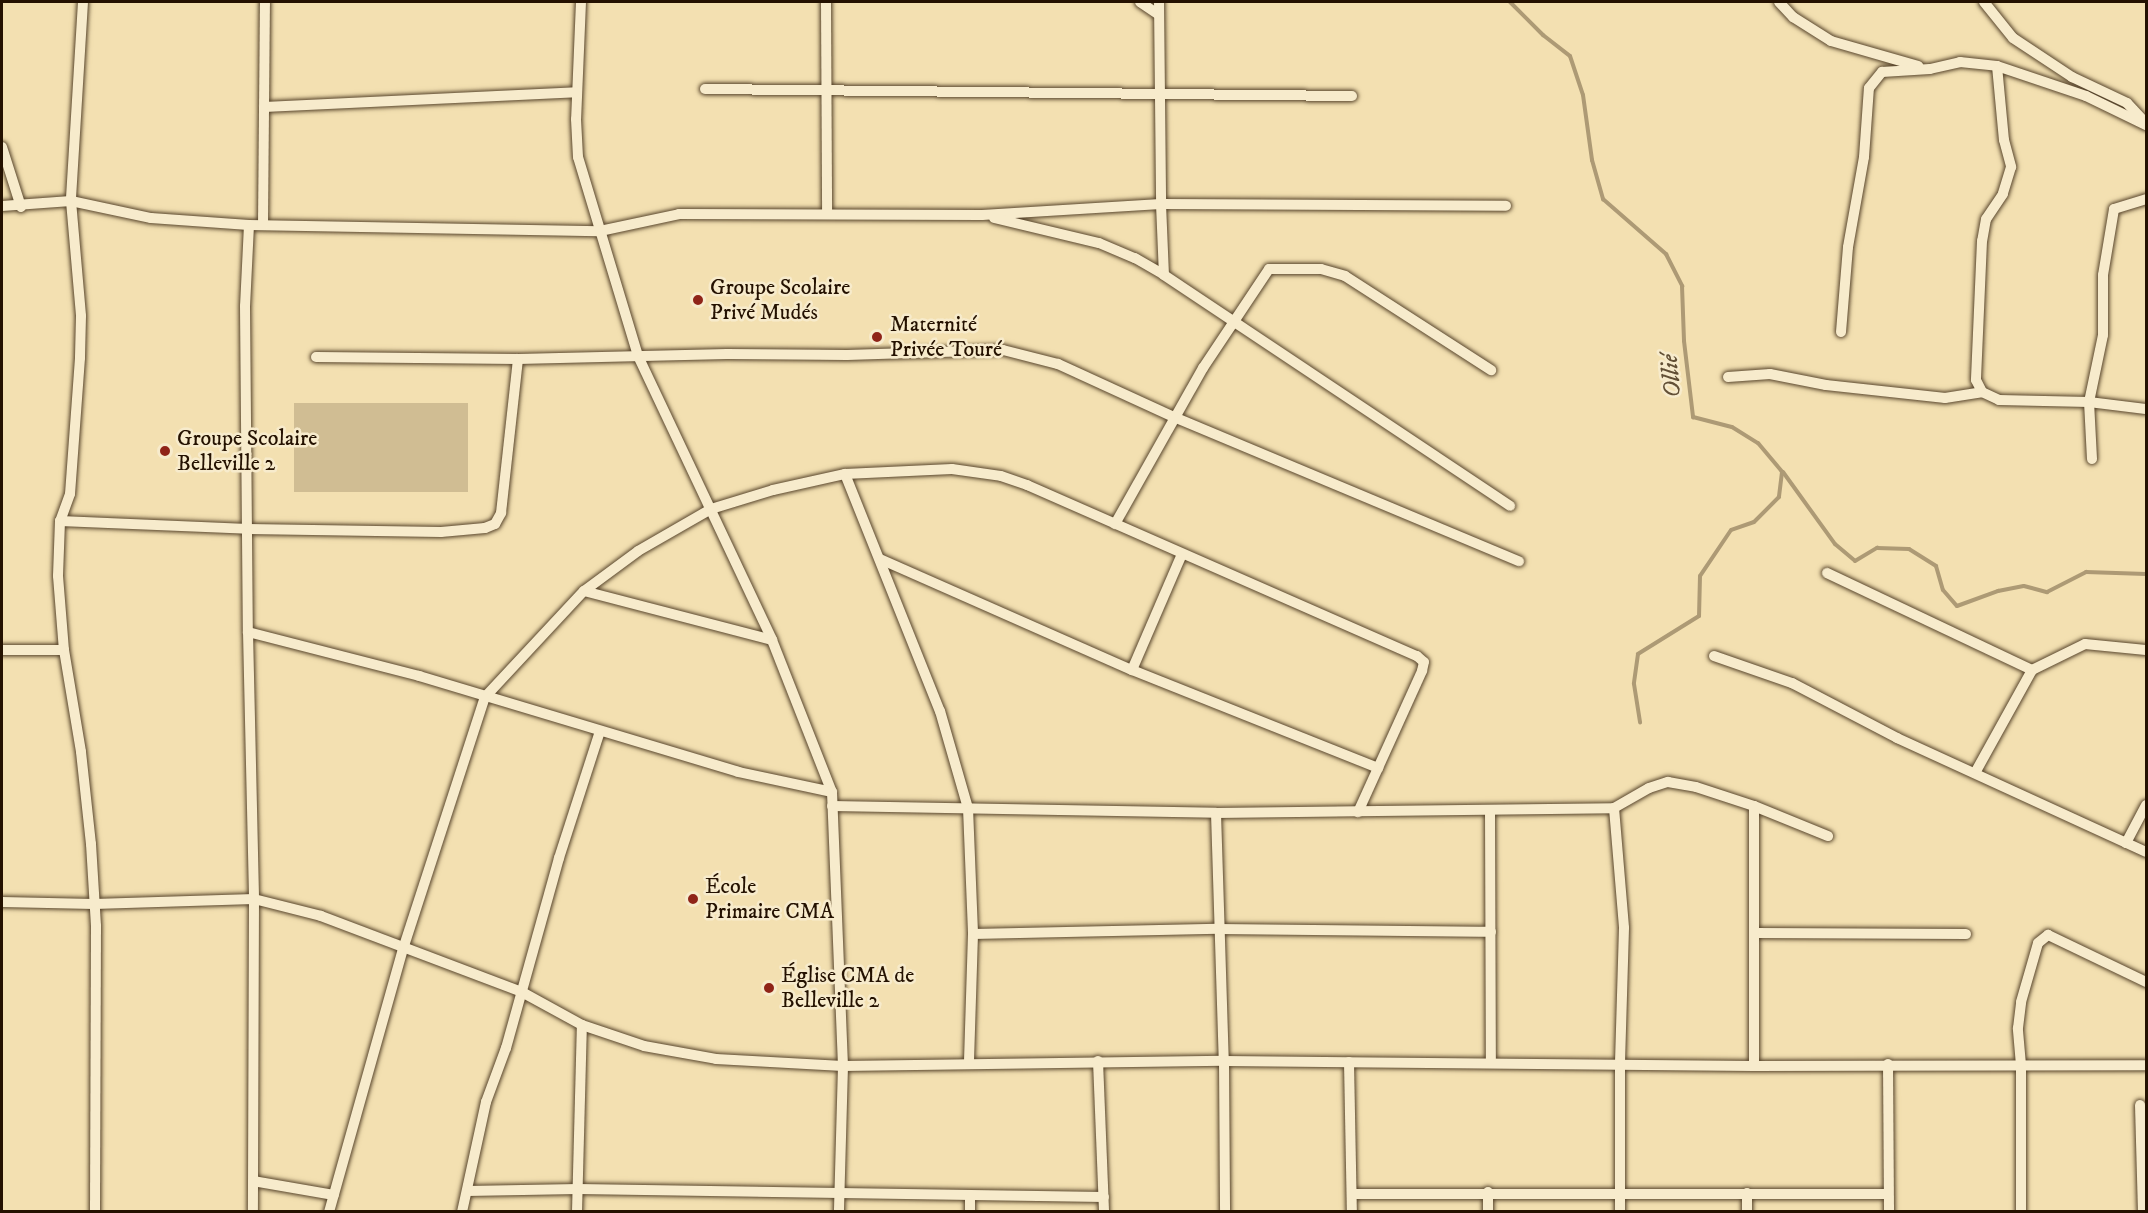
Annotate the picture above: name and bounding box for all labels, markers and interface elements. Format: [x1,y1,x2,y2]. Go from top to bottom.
place label: Groupe Scolaire Privé Mudés [710,274,850,326]
marker: Groupe Scolaire Privé Mudés [691,293,705,307]
place label: Maternité Privée Touré [890,311,1002,362]
marker: Maternité Privée Touré [868,328,886,346]
water label: Ollié [1656,353,1688,399]
place label: Groupe Scolaire Belleville 2 [177,425,317,476]
marker: Groupe Scolaire Belleville 2 [158,444,172,458]
place label: École Primaire CMA [705,873,834,924]
marker: École Primaire CMA [686,892,700,906]
place label: Église CMA de Belleville 2 [781,962,914,1014]
marker: Église CMA de Belleville 2 [762,981,776,995]

